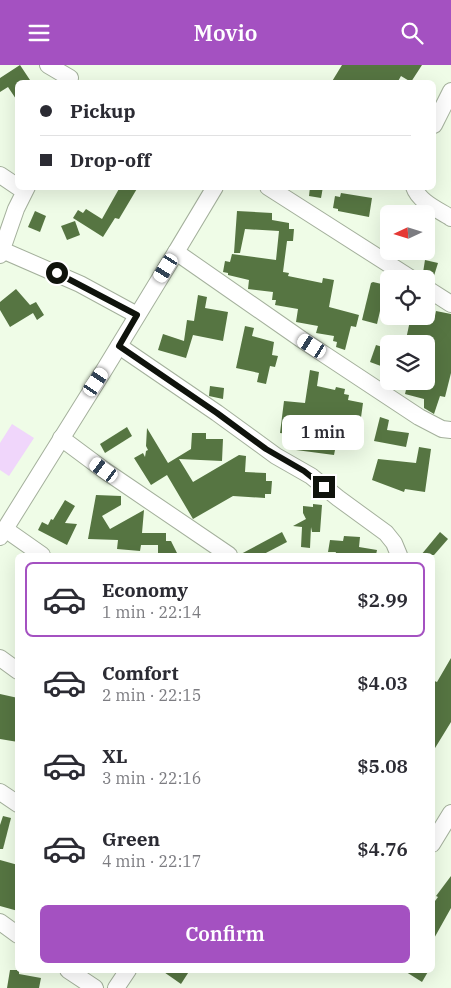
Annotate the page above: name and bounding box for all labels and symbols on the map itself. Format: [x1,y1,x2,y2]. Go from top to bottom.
north arrow [380,205,435,260]
car [151,251,180,285]
route start [46,262,68,284]
car [295,332,328,360]
car [81,365,110,399]
callout: 1 min [283,415,365,449]
car [87,455,120,485]
route end [313,476,335,498]

